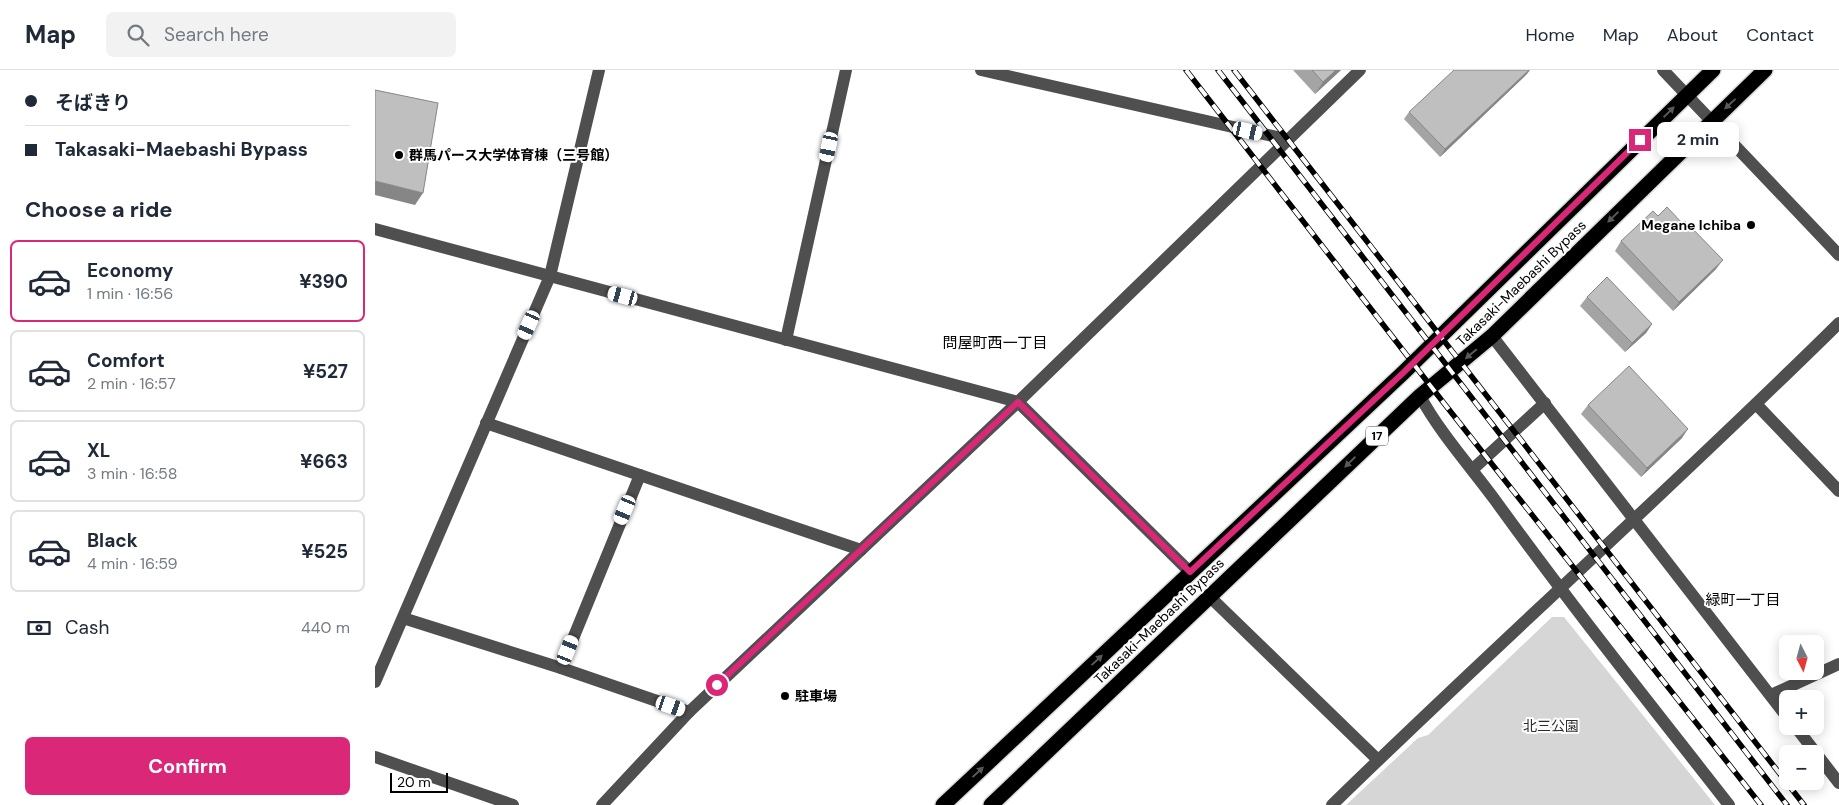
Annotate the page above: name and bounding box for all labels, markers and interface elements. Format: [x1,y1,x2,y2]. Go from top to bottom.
search box [106,12,456,57]
text: Map [25,19,76,50]
icon: search [124,21,152,49]
text: Search here [164,22,269,47]
text: Home [1525,23,1575,47]
text: Map [1603,23,1639,47]
text: About [1667,23,1718,47]
text: Contact [1746,23,1814,47]
text: そばきり [55,90,131,115]
one-way arrow [1724,98,1736,110]
one-way arrow [1663,106,1675,118]
car [1231,120,1264,142]
callout: 2 min [1657,122,1740,158]
route end [1629,129,1651,151]
text: 2 min [1677,129,1719,150]
car [818,131,839,163]
text: Takasaki-Maebashi Bypass [55,137,308,162]
place label: 群馬パース大学体育棟（三号館） [409,146,618,164]
marker: 群馬パース大学体育棟（三号館） [393,149,405,161]
text: Choose a ride [25,195,173,224]
one-way arrow [1608,211,1620,223]
street label: Takasaki-Maebashi Bypass [1452,216,1590,350]
place label: Megane Ichiba [1641,216,1741,234]
marker: Megane Ichiba [1745,219,1757,231]
text: Economy [87,258,174,283]
icon: car [27,259,72,304]
text: ¥390 [299,269,348,294]
text: 1 min · 16:56 [87,283,173,304]
car [606,285,639,307]
car [516,308,541,342]
district label: 問屋町西一丁目 [942,333,1048,353]
text: Comfort [87,348,165,373]
one-way arrow [1465,348,1478,359]
icon: car [27,349,72,394]
text: ¥527 [303,359,348,384]
text: 2 min · 16:57 [87,373,176,394]
road number: 17 [1366,426,1388,446]
text: XL [87,438,110,463]
icon: car [27,439,72,484]
text: ¥663 [300,449,348,474]
one-way arrow [1344,456,1356,468]
text: 3 min · 16:58 [87,463,177,484]
car [612,493,637,527]
text: Black [87,528,138,553]
icon: car [27,529,72,574]
text: ¥525 [301,539,348,564]
text: 4 min · 16:59 [87,553,178,574]
street label: Takasaki-Maebashi Bypass [1090,554,1228,688]
district label: 緑町一丁目 [1705,590,1781,610]
icon: cash [25,614,53,642]
text: Cash [65,615,109,640]
text: 440 m [301,617,350,638]
car [555,633,580,667]
north arrow [1779,635,1824,680]
map controls [1779,635,1824,790]
one-way arrow [1090,654,1102,666]
route start [706,674,728,696]
place label: 駐車場 [795,687,837,705]
marker: 駐車場 [779,690,791,702]
button: + [1779,690,1824,735]
car [654,694,687,718]
park label: 北三公園 [1523,717,1579,735]
button: Confirm [25,737,350,795]
button: − [1779,745,1824,790]
one-way arrow [972,766,984,778]
scale bar [390,770,447,793]
text: 20 m [397,773,431,791]

